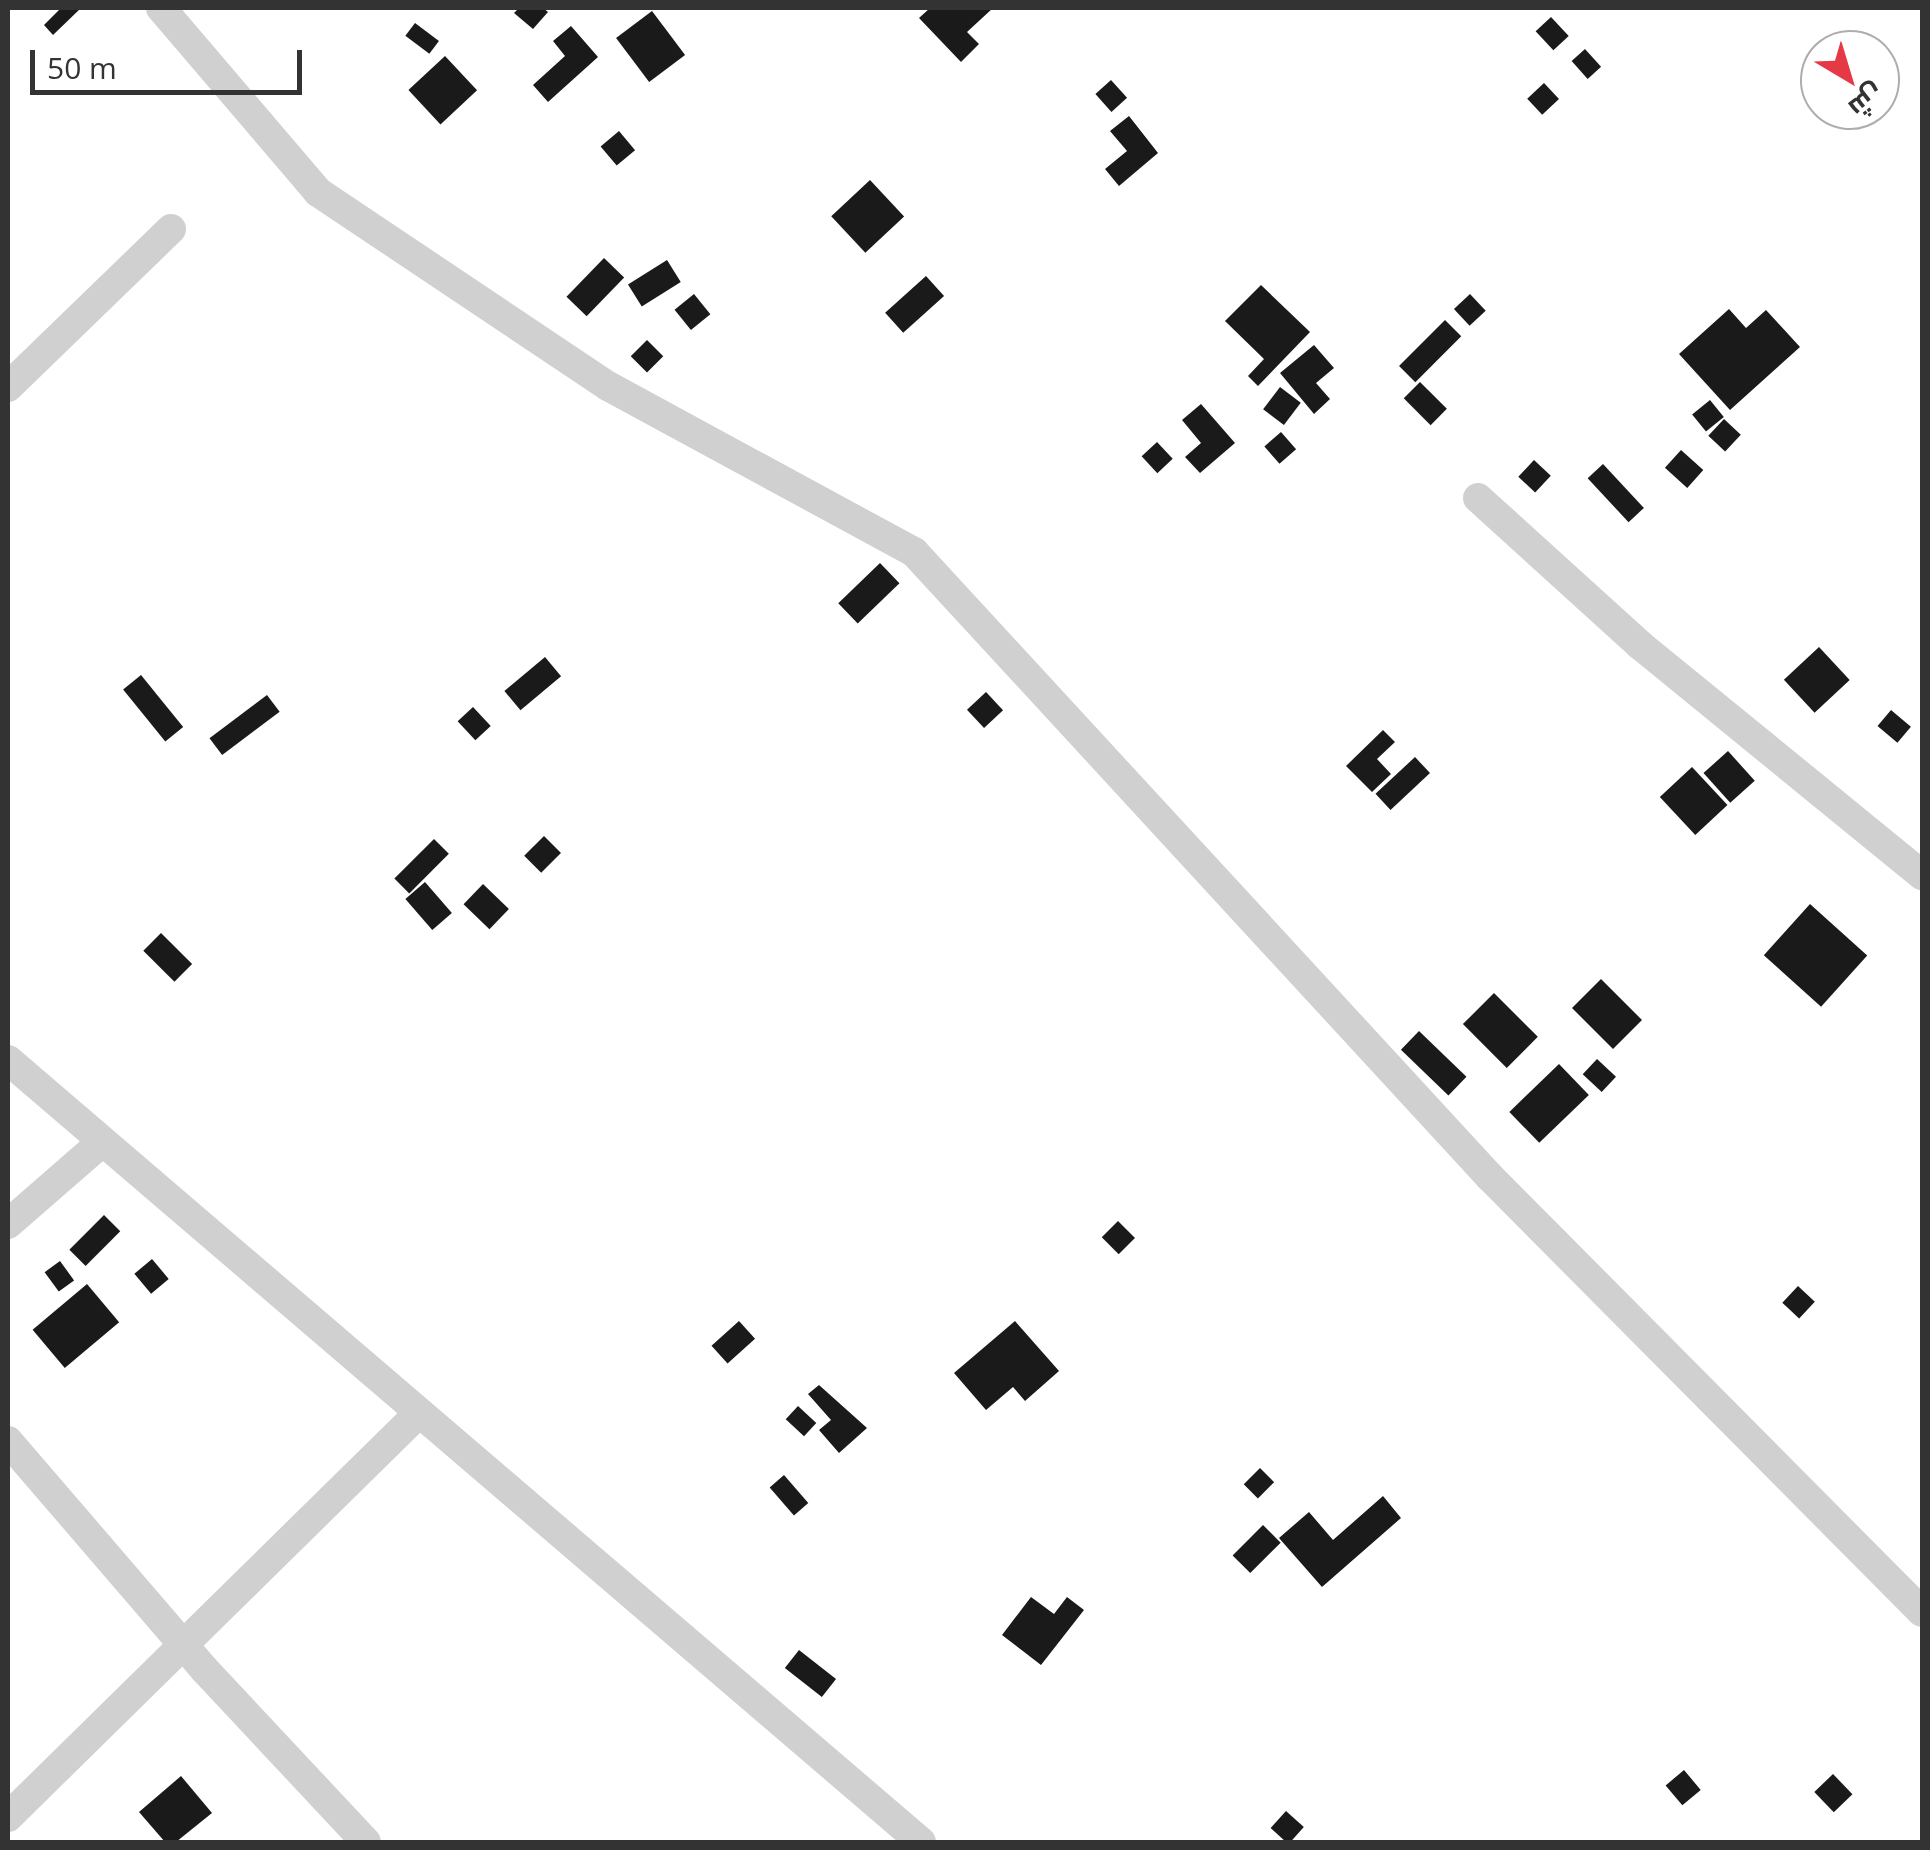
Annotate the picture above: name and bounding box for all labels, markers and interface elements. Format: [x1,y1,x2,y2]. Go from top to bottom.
scale bar [35,30,308,92]
north arrow [1800,30,1900,130]
text: 50 m [47,47,117,88]
text: ش [1841,76,1893,128]

